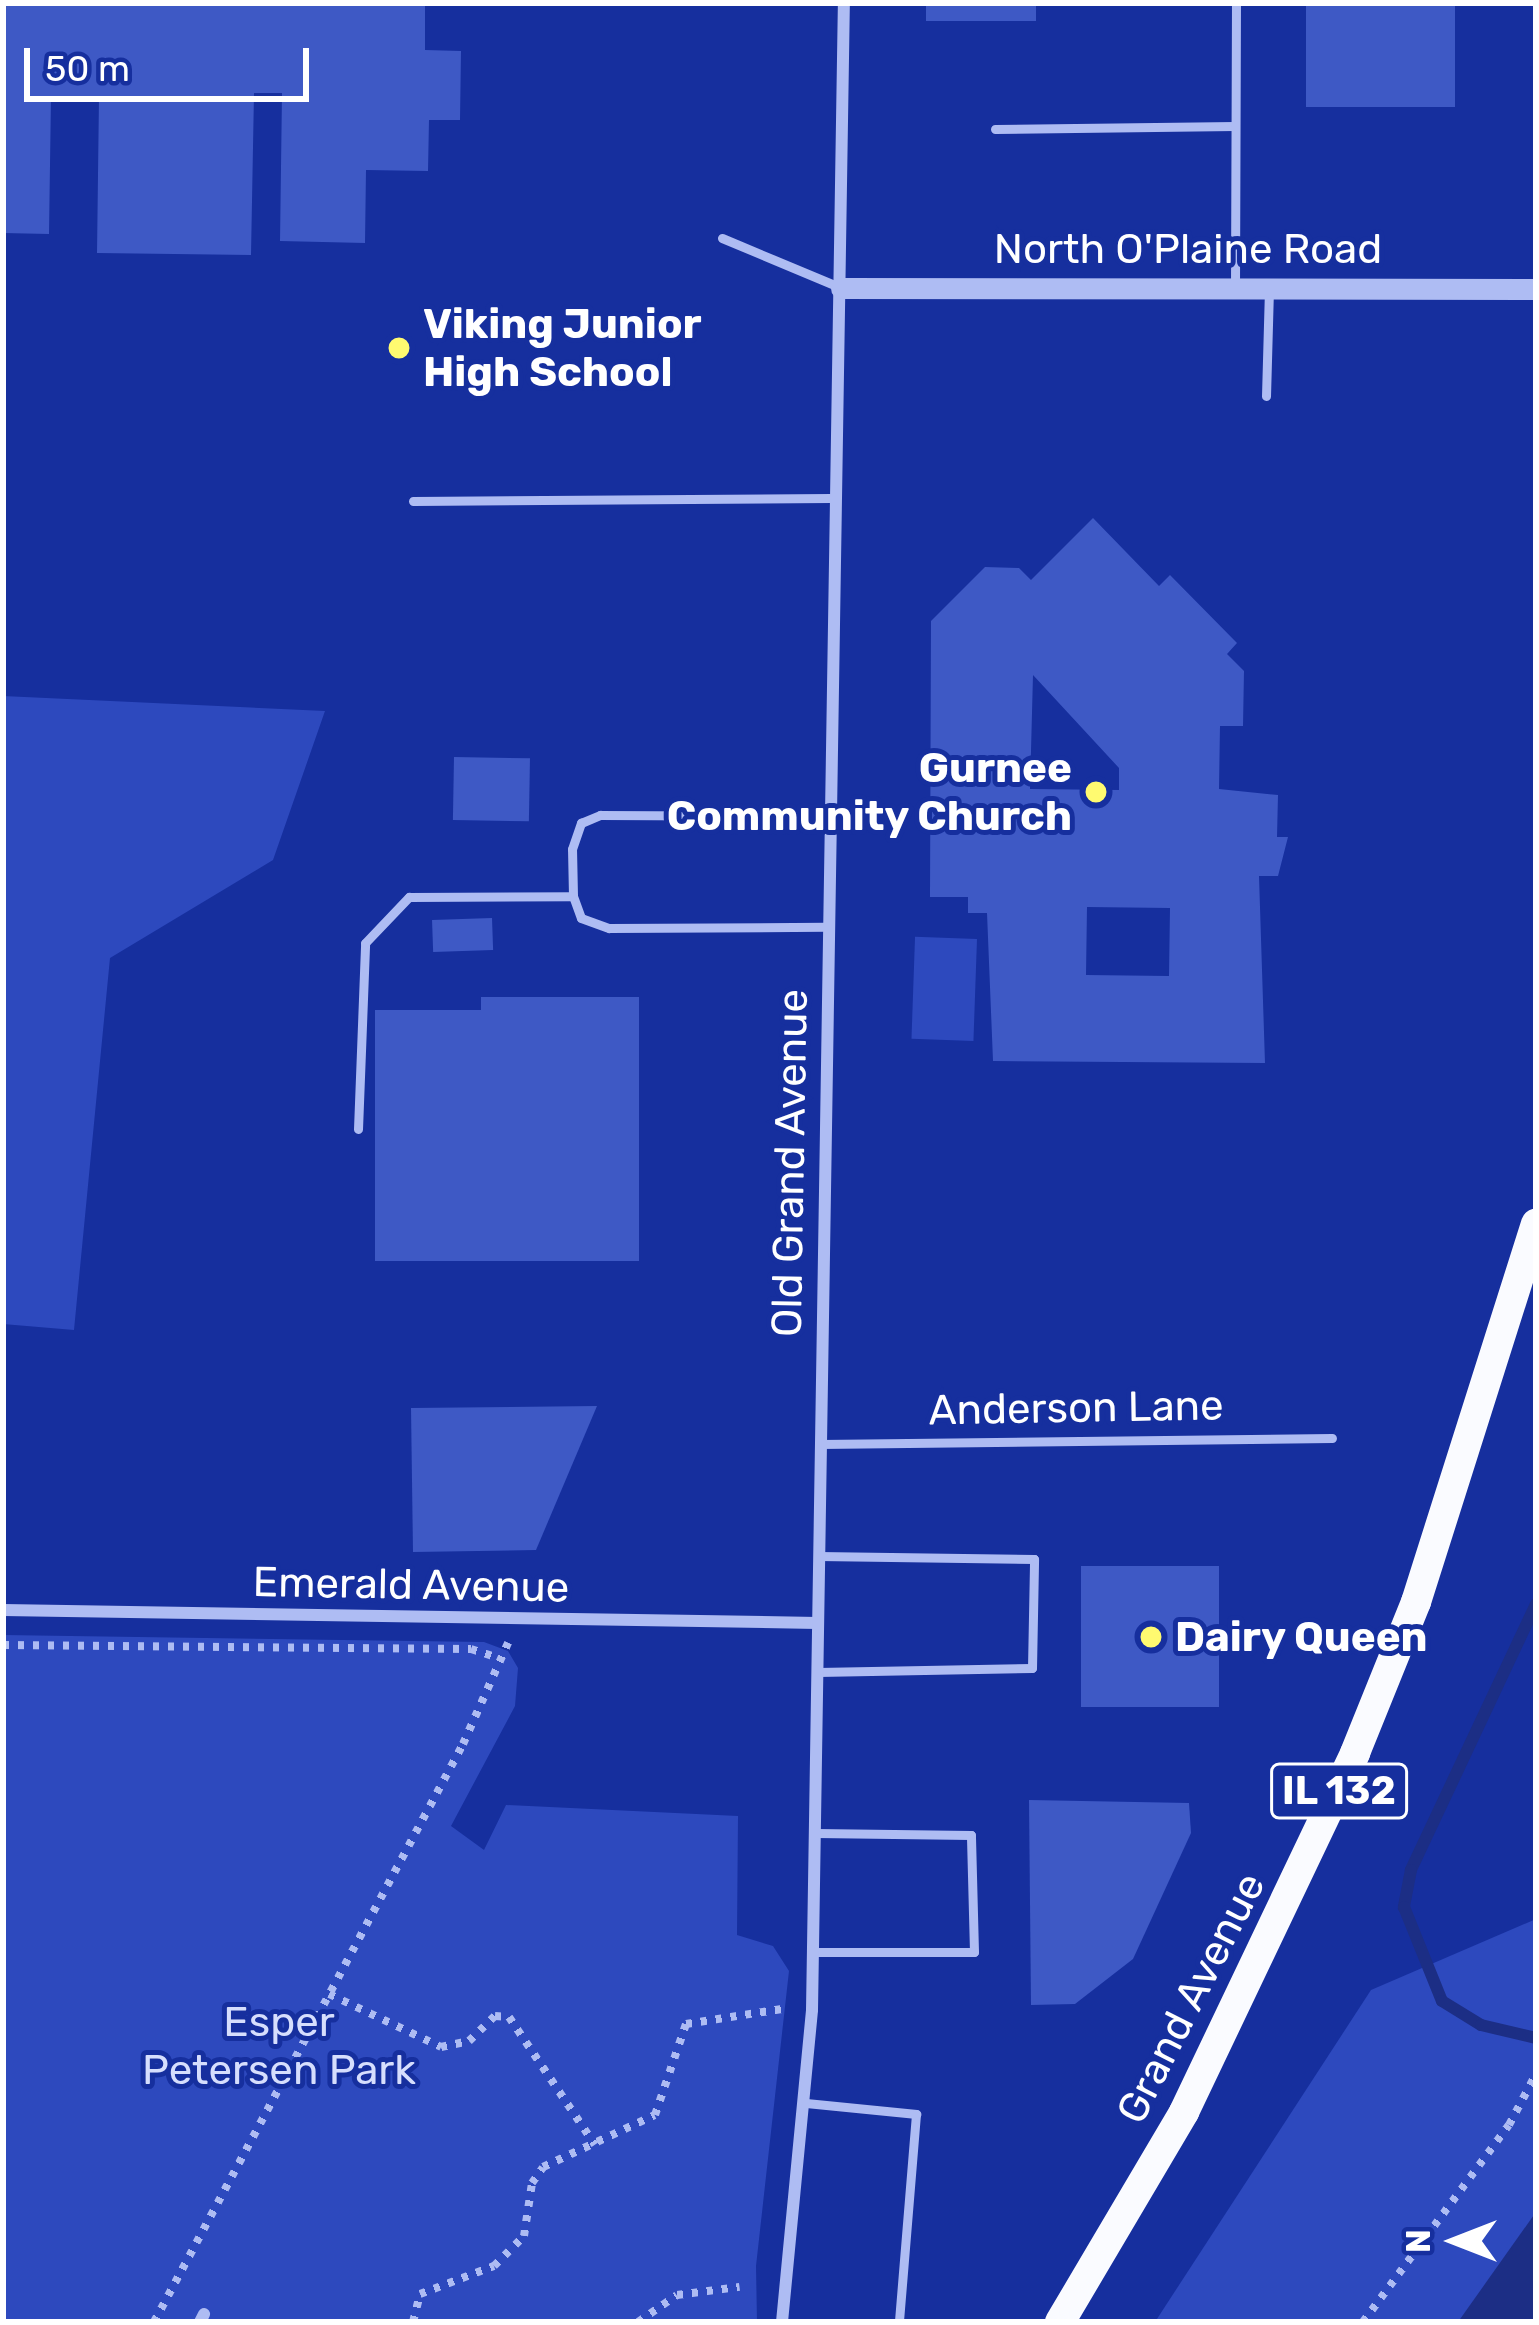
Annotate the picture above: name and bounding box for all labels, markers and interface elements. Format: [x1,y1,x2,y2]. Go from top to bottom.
scale bar [30,24,315,98]
text: 50 m [45,47,130,90]
street label: North O'Plaine Road [994,224,1382,274]
place label: Viking Junior High School [423,299,702,398]
marker: Viking Junior High School [386,335,412,361]
place label: Gurnee Community Church [666,743,1072,842]
marker: Gurnee Community Church [1083,779,1109,805]
street label: Old Grand Avenue [762,988,818,1338]
street label: Anderson Lane [928,1380,1224,1436]
street label: Emerald Avenue [252,1557,570,1613]
place label: Dairy Queen [1175,1612,1429,1662]
marker: Dairy Queen [1138,1624,1164,1650]
road number: IL 132 [1267,1758,1411,1824]
street label: Grand Avenue [1106,1864,1276,2132]
park label: Esper Petersen Park [142,1997,416,2096]
north arrow [1395,2181,1515,2301]
text: N [1399,2229,1438,2253]

